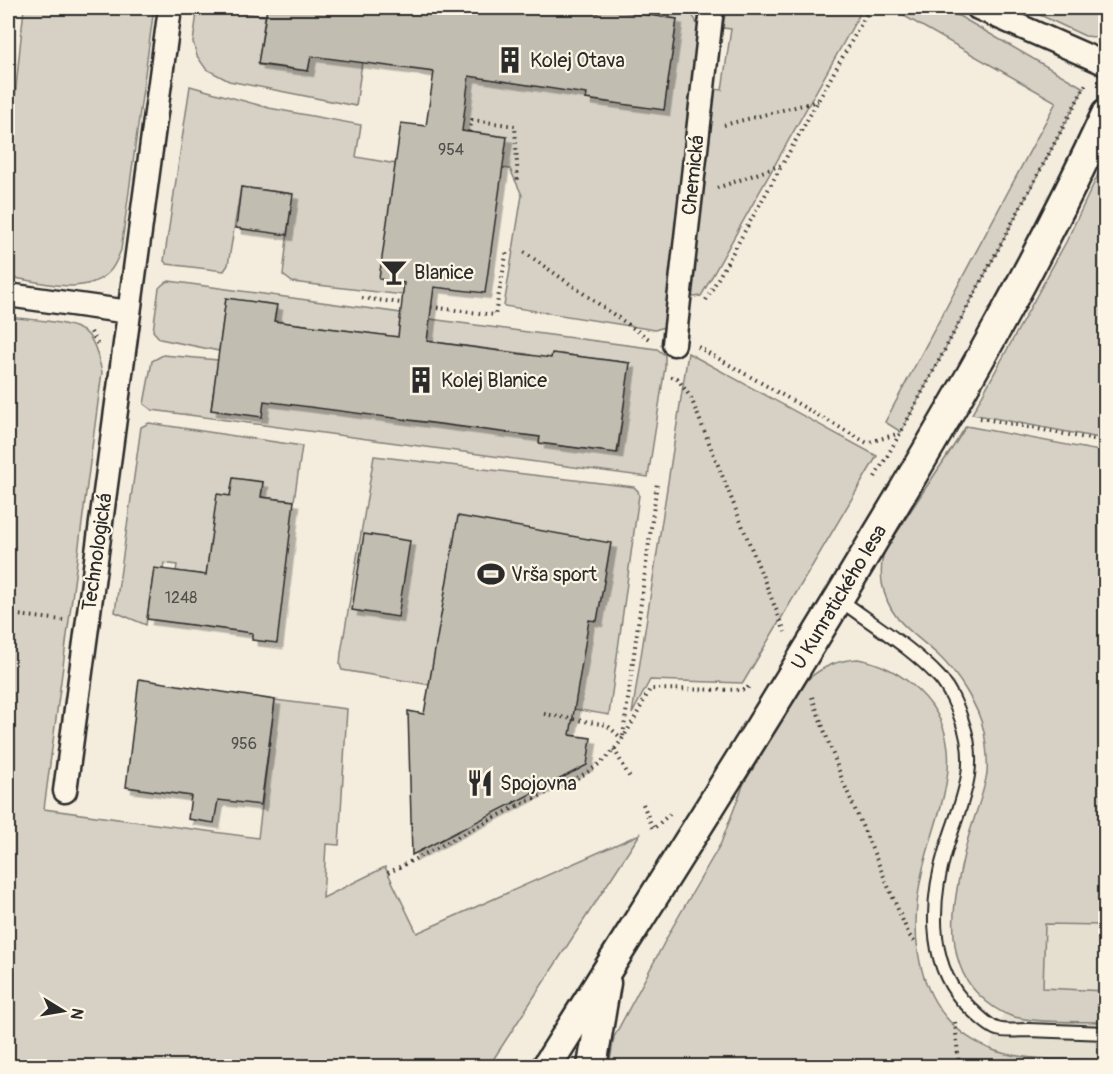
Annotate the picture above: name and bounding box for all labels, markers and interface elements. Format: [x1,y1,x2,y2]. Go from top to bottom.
building icon: Kolej Otava [495,45,525,75]
place label: Kolej Otava [530,48,625,73]
street label: Chemická [676,134,710,216]
house number: 954 [438,140,464,160]
bar icon: Blanice [379,257,409,287]
place label: Blanice [414,260,474,285]
building icon: Kolej Blanice [406,365,436,395]
place label: Kolej Blanice [441,368,547,393]
street label: Technologická [76,491,118,613]
street label: U Kunratického lesa [786,520,892,674]
sports icon: Vrša sport [476,559,506,589]
place label: Vrša sport [511,562,598,587]
house number: 1248 [165,588,197,608]
house number: 956 [231,734,257,754]
restaurant icon: Spojovna [465,768,495,798]
place label: Spojovna [500,771,577,796]
north arrow [33,981,93,1041]
text: N [66,1006,88,1021]

